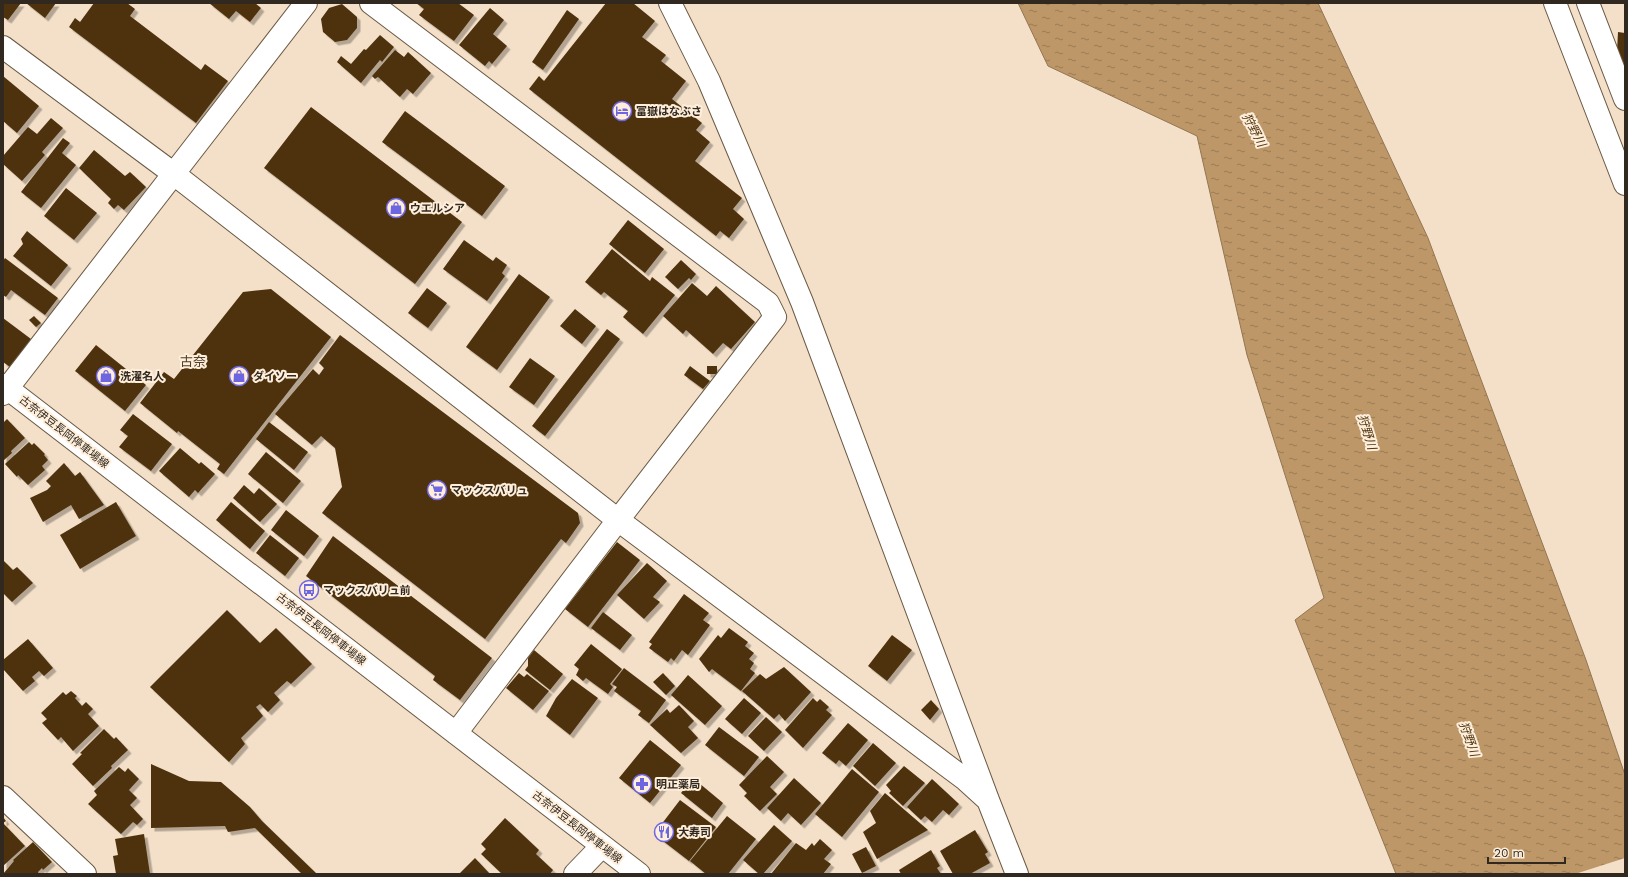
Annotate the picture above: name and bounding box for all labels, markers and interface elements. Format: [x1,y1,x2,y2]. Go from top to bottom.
hotel icon: 富嶽はなぶさ [611,100,633,122]
place label: 富嶽はなぶさ [636,105,702,118]
water label: 狩野川 [1239,111,1270,151]
shop icon: ウエルシア [385,197,407,219]
place label: ウエルシア [410,202,465,215]
district label: 古奈 [180,354,206,369]
shop icon: 洗濯名人 [95,365,117,387]
shop icon: ダイソー [228,365,250,387]
place label: 洗濯名人 [120,370,164,383]
place label: ダイソー [253,370,297,383]
street label: 古奈伊豆長岡停車場線 [17,393,111,471]
water label: 狩野川 [1355,413,1380,453]
supermarket icon: マックスバリュ [426,479,448,501]
place label: マックスバリュ [451,484,528,497]
bus stop icon: マックスバリュ前 [298,579,320,601]
place label: マックスバリュ前 [323,584,411,597]
street label: 古奈伊豆長岡停車場線 [274,590,368,668]
water label: 狩野川 [1456,720,1482,760]
pharmacy icon: 明正薬局 [631,773,653,795]
place label: 明正薬局 [656,778,700,791]
street label: 古奈伊豆長岡停車場線 [530,788,624,866]
restaurant icon: 大寿司 [653,821,675,843]
place label: 大寿司 [678,826,711,839]
scale bar [1488,839,1565,865]
text: 20 m [1494,846,1524,860]

